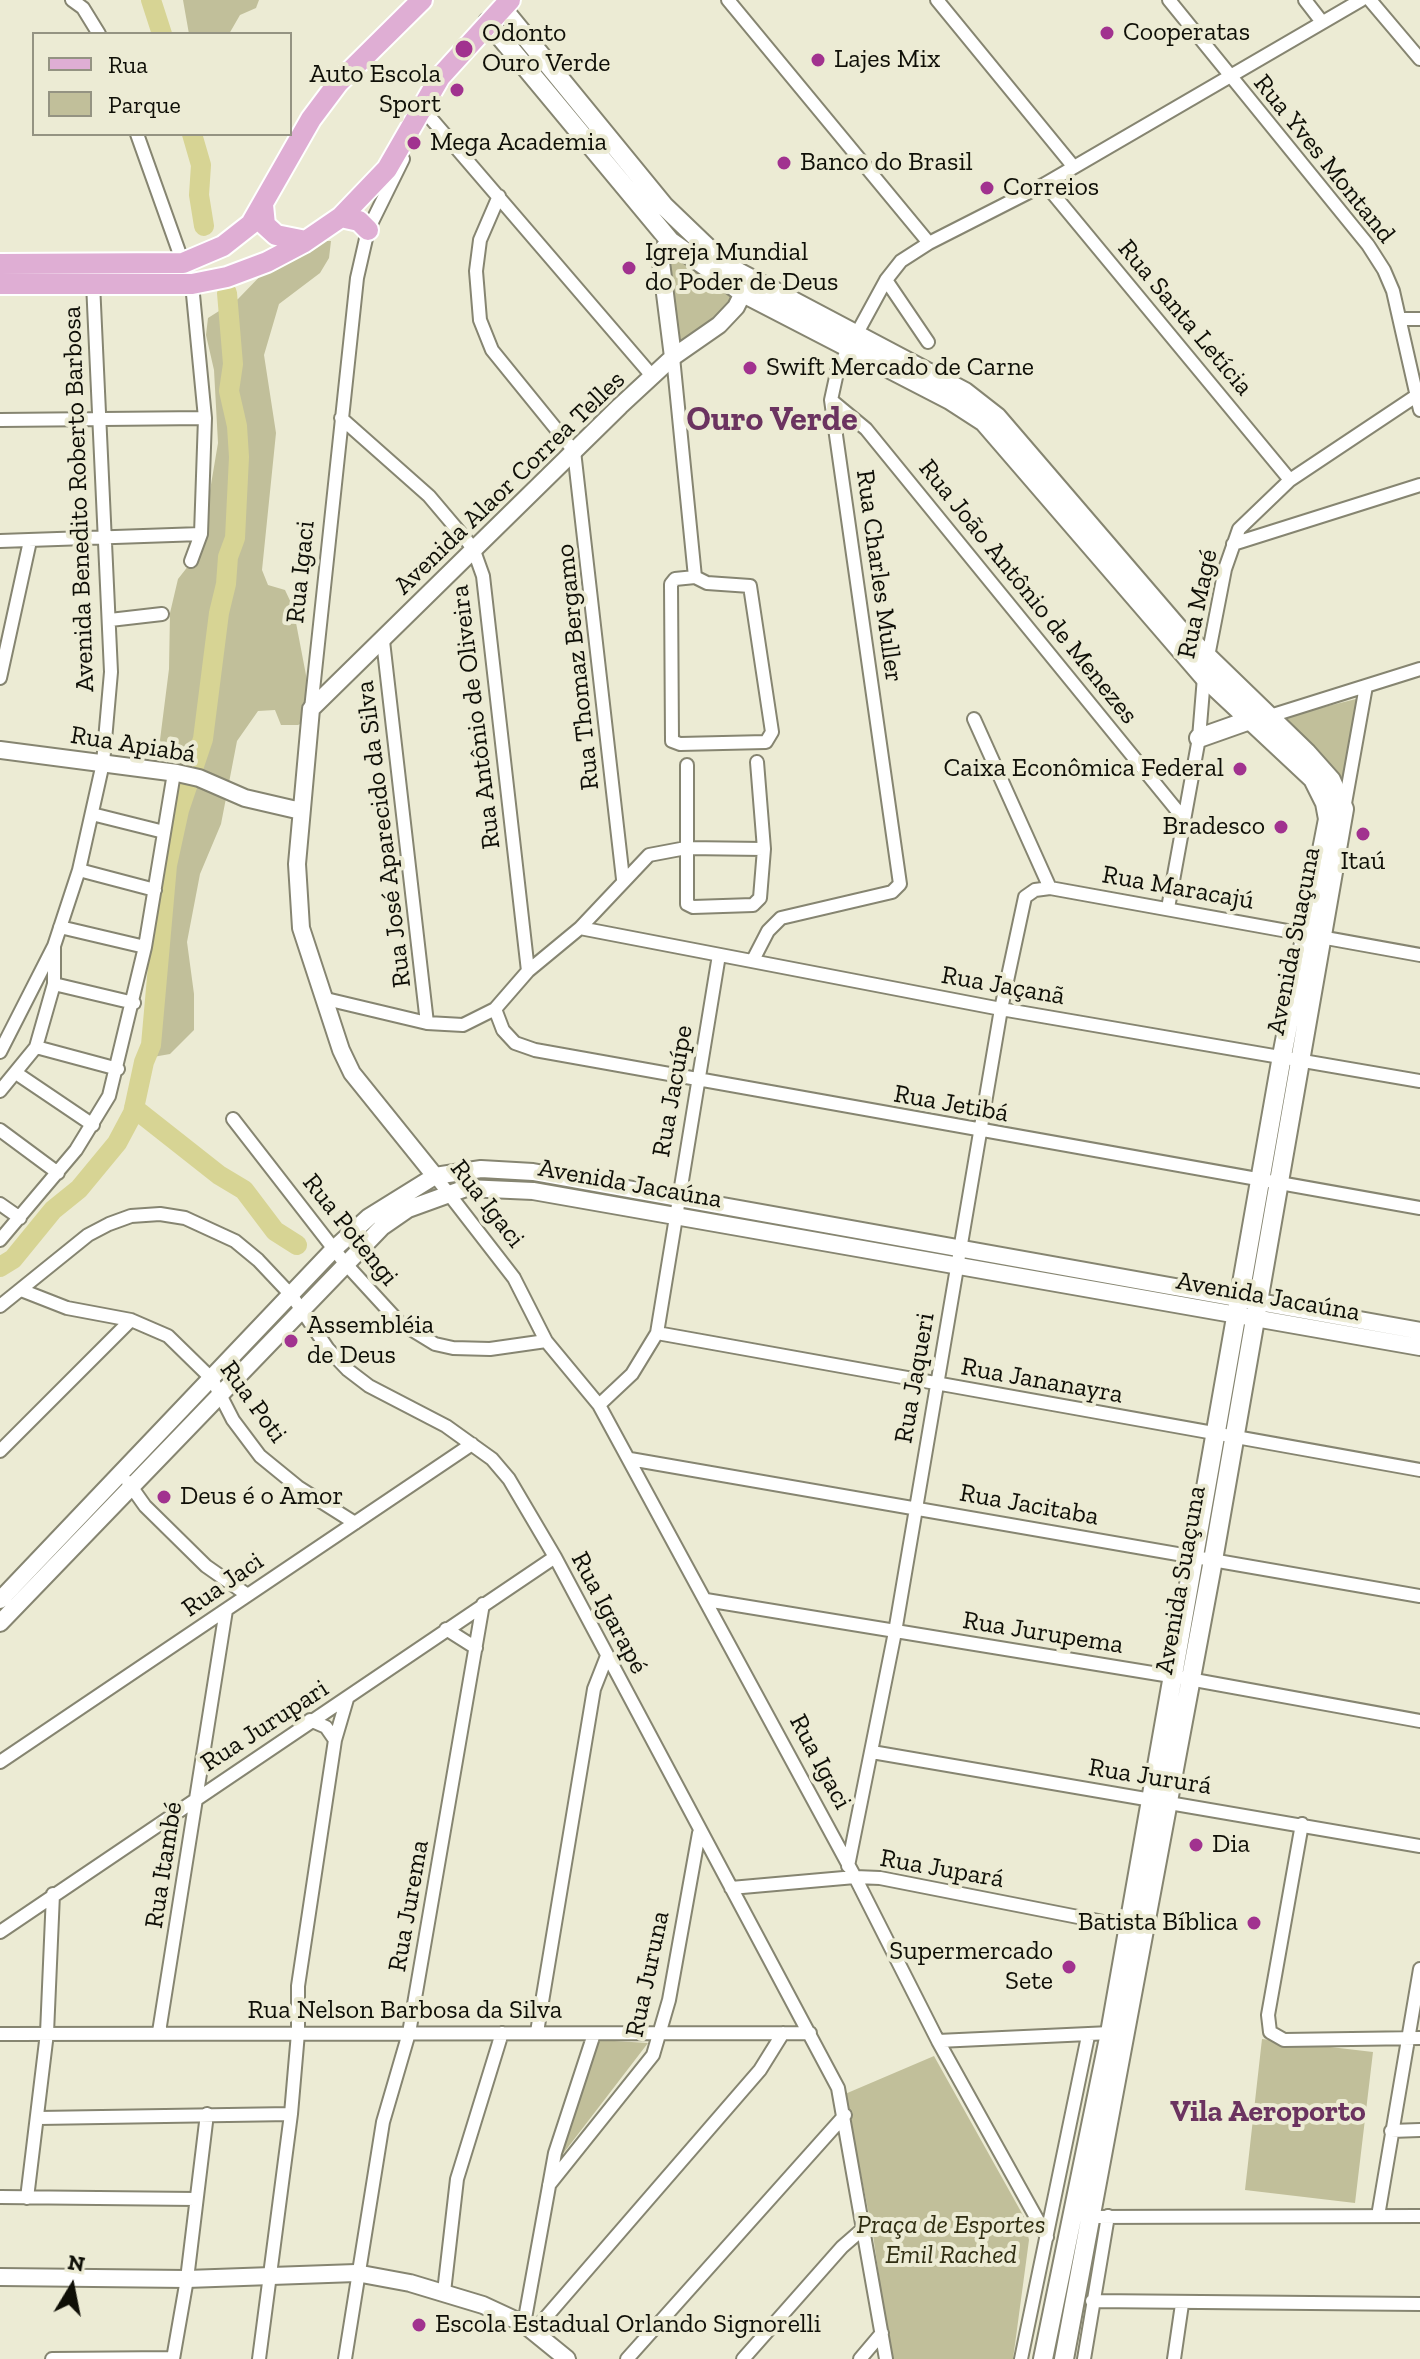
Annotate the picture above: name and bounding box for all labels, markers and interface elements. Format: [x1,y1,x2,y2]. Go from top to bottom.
place label: Cooperatas [1123,17,1250,49]
place label: Odonto Ouro Verde [482,18,610,80]
marker: Cooperatas [1098,24,1116,42]
legend [32,32,292,136]
marker: Odonto Ouro Verde [453,38,475,60]
place label: Lajes Mix [834,44,940,76]
text: Rua [108,50,148,79]
marker: Lajes Mix [809,51,827,69]
place label: Auto Escola Sport [310,59,441,120]
street label: Rua Yves Montand [1246,68,1402,250]
marker: Auto Escola Sport [448,81,466,99]
text: Parque [108,90,181,119]
place label: Mega Academia [430,127,607,159]
marker: Mega Academia [405,134,423,152]
place label: Banco do Brasil [800,147,973,179]
marker: Banco do Brasil [775,154,793,172]
place label: Correios [1003,172,1099,204]
marker: Correios [978,179,996,197]
street label: Rua Santa Letícia [1111,234,1259,402]
place label: Igreja Mundial do Poder de Deus [645,237,838,298]
marker: Igreja Mundial do Poder de Deus [620,259,638,277]
street label: Avenida Benedito Roberto Barbosa [57,305,101,693]
place label: Swift Mercado de Carne [766,352,1034,384]
marker: Swift Mercado de Carne [741,359,759,377]
street label: Avenida Alaor Correa Telles [388,365,632,601]
district label: Ouro Verde [686,400,858,440]
street label: Rua João Antônio de Menezes [912,453,1144,731]
street label: Rua Charles Muller [849,468,909,684]
street label: Rua Igaci [280,519,322,625]
street label: Rua Thomaz Bergamo [550,542,606,792]
street label: Rua Magé [1171,547,1225,661]
street label: Rua Antônio de Oliveira [444,583,508,851]
street label: Rua José Aparecido da Silva [350,679,418,989]
street label: Rua Apiabá [68,720,198,770]
place label: Caixa Econômica Federal [943,753,1224,785]
marker: Caixa Econômica Federal [1231,760,1249,778]
place label: Bradesco [1163,811,1265,843]
marker: Bradesco [1272,818,1290,836]
marker: Itaú [1354,825,1372,843]
street label: Avenida Suaçuna [1260,844,1328,1038]
place label: Itaú [1341,846,1385,878]
street label: Rua Maracajú [1100,859,1256,917]
street label: Rua Jaçanã [939,960,1067,1012]
street label: Rua Jacuípe [646,1023,700,1159]
street label: Rua Jetibá [891,1079,1011,1129]
street label: Avenida Jacaúna [536,1152,724,1216]
street label: Rua Igaci [443,1154,531,1254]
street label: Rua Potengi [295,1168,405,1292]
street label: Avenida Jacaúna [1174,1265,1362,1329]
place label: Assembléia de Deus [307,1310,434,1372]
street label: Rua Jaqueri [888,1310,942,1446]
marker: Assembléia de Deus [282,1332,300,1350]
street label: Rua Jananayra [959,1351,1125,1411]
street label: Rua Poti [213,1355,293,1449]
street label: Rua Jacitaba [957,1477,1101,1533]
place label: Deus é o Amor [180,1481,343,1513]
street label: Avenida Suaçuna [1149,1483,1213,1677]
marker: Deus é o Amor [155,1488,173,1506]
street label: Rua Jaci [176,1546,270,1624]
street label: Rua Igarapé [564,1547,654,1679]
street label: Rua Jurupema [961,1605,1125,1661]
street label: Rua Jurupari [195,1673,335,1779]
street label: Rua Igaci [782,1709,858,1815]
street label: Rua Jururá [1086,1752,1214,1802]
street label: Rua Itambé [139,1799,189,1931]
place label: Dia [1212,1829,1250,1861]
marker: Dia [1187,1836,1205,1854]
street label: Rua Jurema [382,1838,436,1974]
street label: Rua Jupará [878,1843,1006,1895]
place label: Batista Bíblica [1078,1907,1238,1939]
street label: Rua Juruna [619,1908,677,2040]
marker: Batista Bíblica [1245,1914,1263,1932]
place label: Supermercado Sete [889,1936,1053,1998]
marker: Supermercado Sete [1060,1958,1078,1976]
street label: Rua Nelson Barbosa da Silva [248,1995,562,2027]
district label: Vila Aeroporto [1170,2094,1366,2130]
park label: Praça de Esportes Emil Rached [857,2210,1045,2272]
north arrow [32,2247,112,2327]
text: N [66,2248,87,2278]
place label: Escola Estadual Orlando Signorelli [435,2309,821,2341]
marker: Escola Estadual Orlando Signorelli [410,2316,428,2334]

